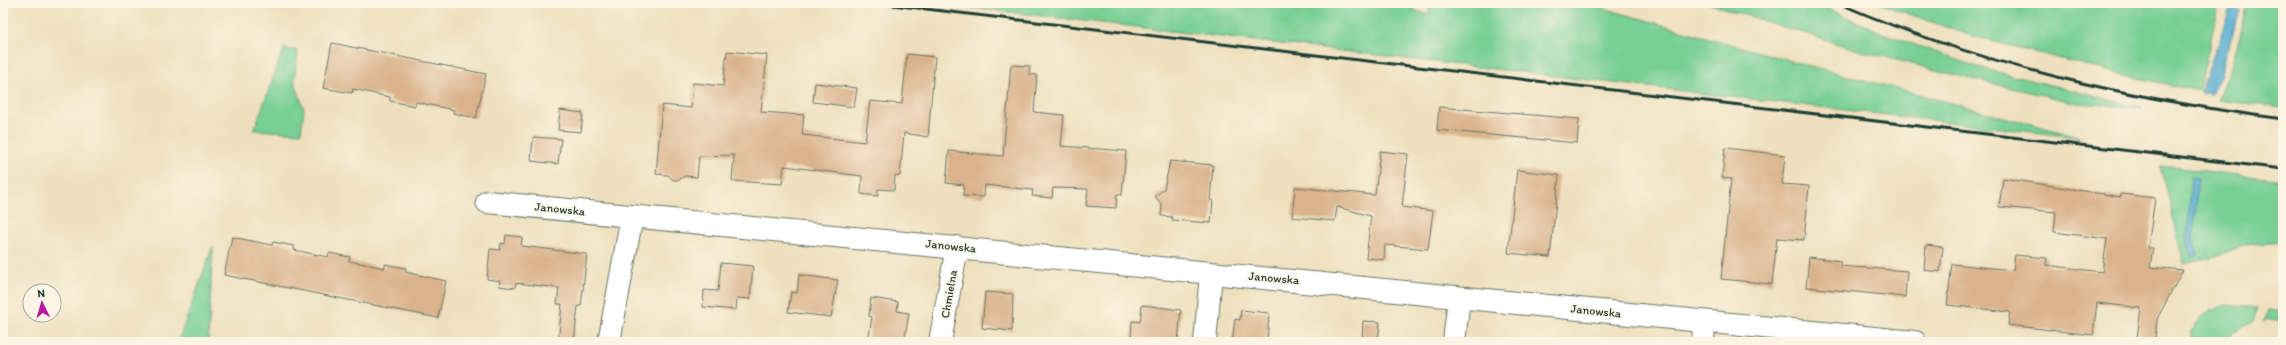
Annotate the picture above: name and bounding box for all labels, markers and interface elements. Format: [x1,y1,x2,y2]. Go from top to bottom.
street label: Janowska [534,199,587,219]
street label: Janowska [925,236,978,256]
street label: Chmielna [938,268,960,319]
street label: Janowska [1248,269,1301,287]
north arrow [22,283,62,323]
text: N [37,287,45,300]
street label: Janowska [1570,301,1623,321]

